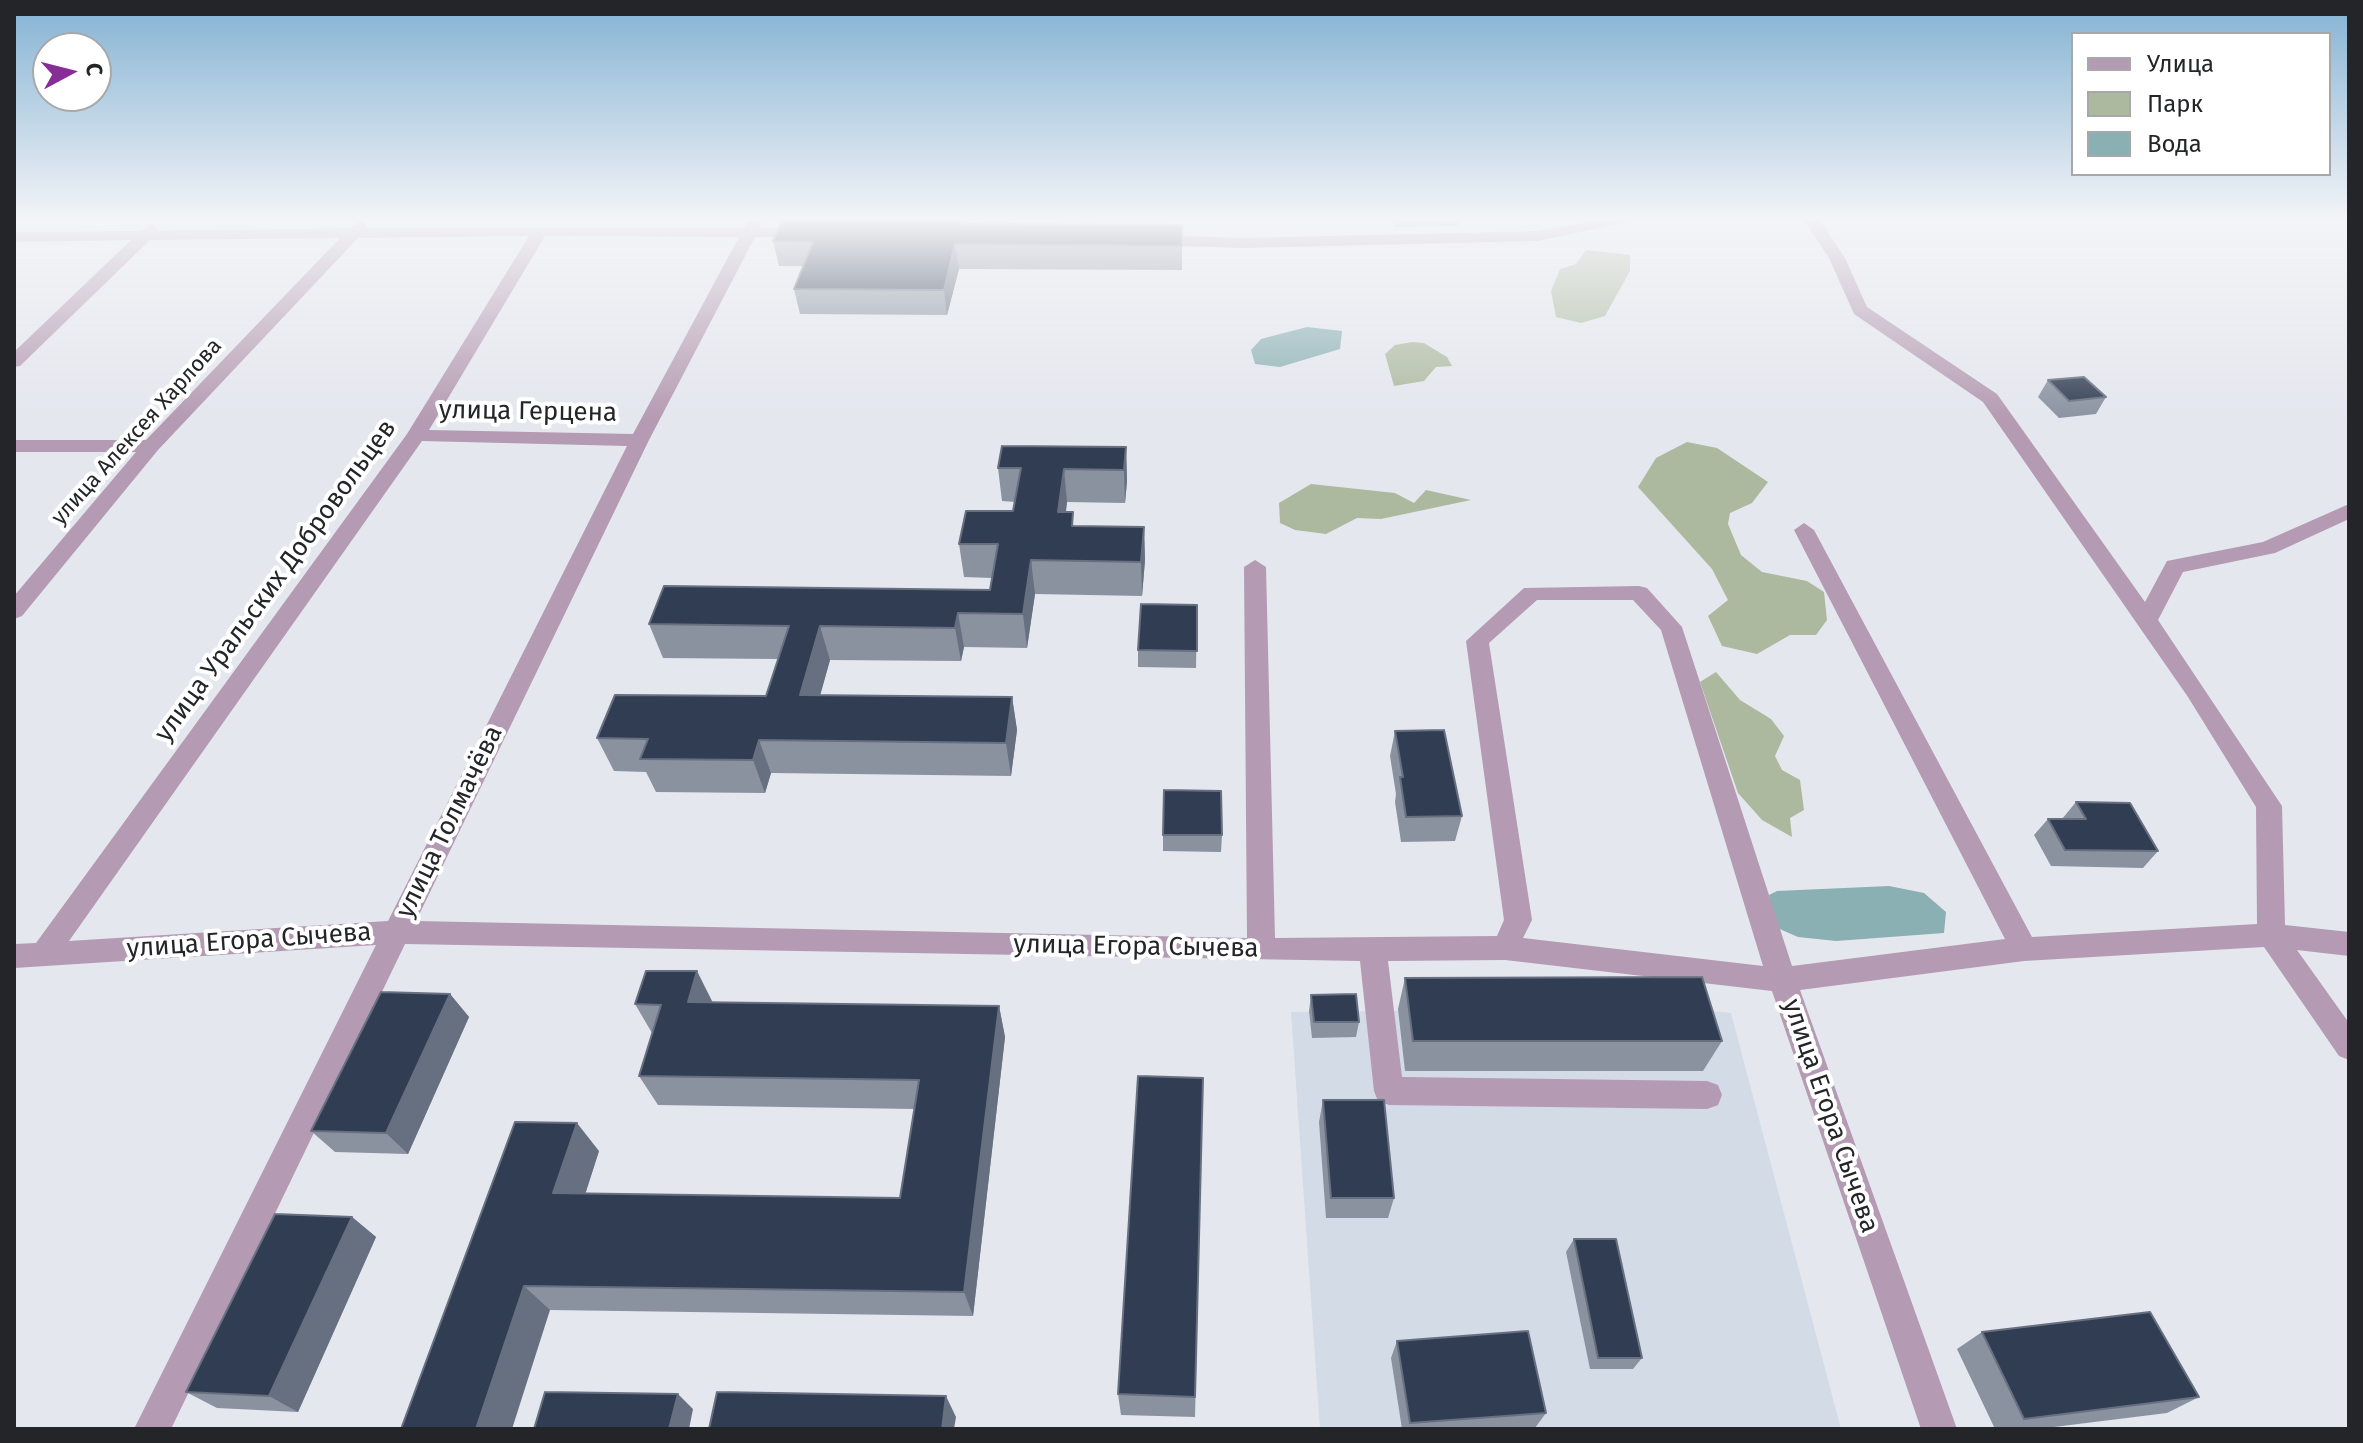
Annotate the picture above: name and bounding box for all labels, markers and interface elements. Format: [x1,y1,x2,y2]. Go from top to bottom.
north arrow [32,32,112,112]
legend [2071,32,2331,176]
text: Улица [2147,50,2214,78]
text: С [80,61,109,77]
text: Парк [2147,90,2203,118]
text: Вода [2147,130,2202,158]
street label: улица Алексея Харлова [46,333,228,531]
street label: улица Герцена [439,395,617,429]
street label: улица Уральских Добровольцев [149,414,403,748]
street label: улица Толмачёва [390,721,510,923]
street label: улица Егора Сычева [126,917,372,965]
street label: улица Егора Сычева [1013,929,1259,965]
street label: улица Егора Сычева [1775,995,1885,1237]

